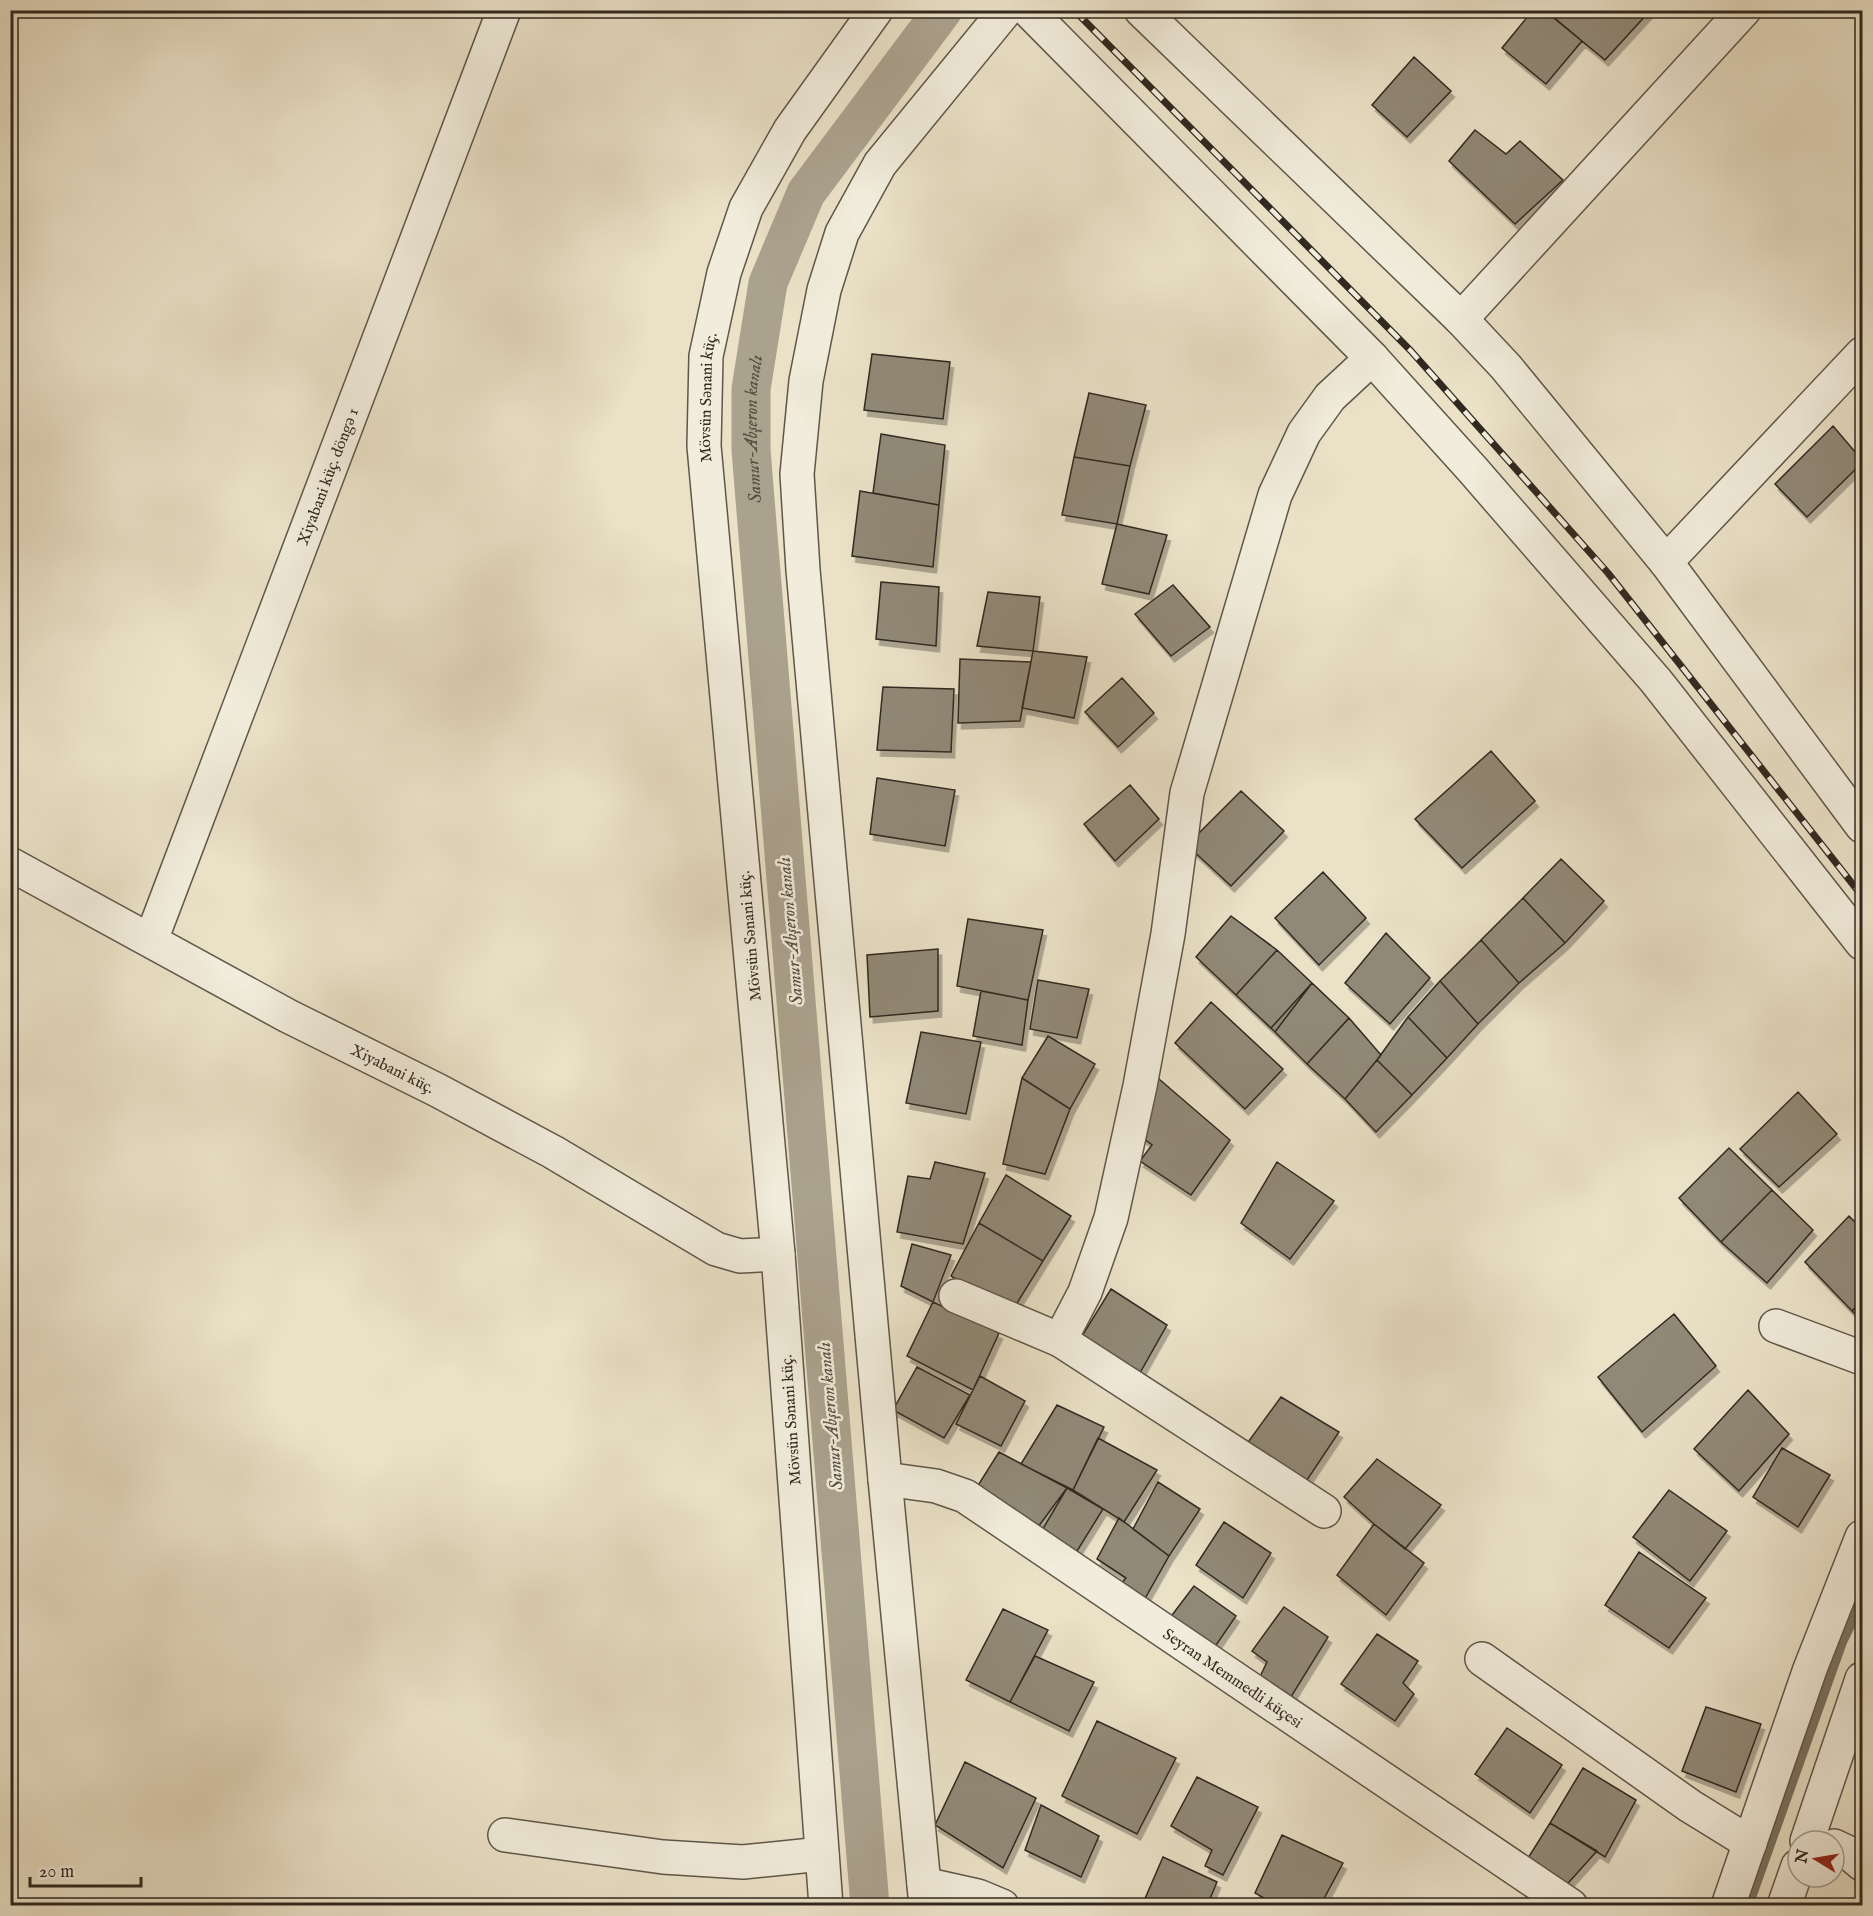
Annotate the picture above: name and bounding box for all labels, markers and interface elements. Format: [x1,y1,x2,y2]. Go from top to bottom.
street label: Mövsün Sənani küç. [696,331,723,463]
water label: Samur-Abşeron kanalı [741,353,769,504]
street label: Xiyabani küç. döngə 1 [294,406,364,548]
water label: Samur-Abşeron kanalı [774,856,809,1006]
street label: Mövsün Sənani küç. [735,870,767,1002]
street label: Xiyabani küç. [347,1041,437,1099]
water label: Samur-Abşeron kanalı [814,1341,849,1491]
street label: Mövsün Sənani küç. [777,1354,807,1486]
street label: Seyran Memmedli küçesi [1158,1625,1306,1733]
north arrow [1786,1829,1846,1889]
text: N [1792,1848,1814,1866]
scale bar [30,1850,141,1888]
text: 20 m [39,1861,74,1884]

